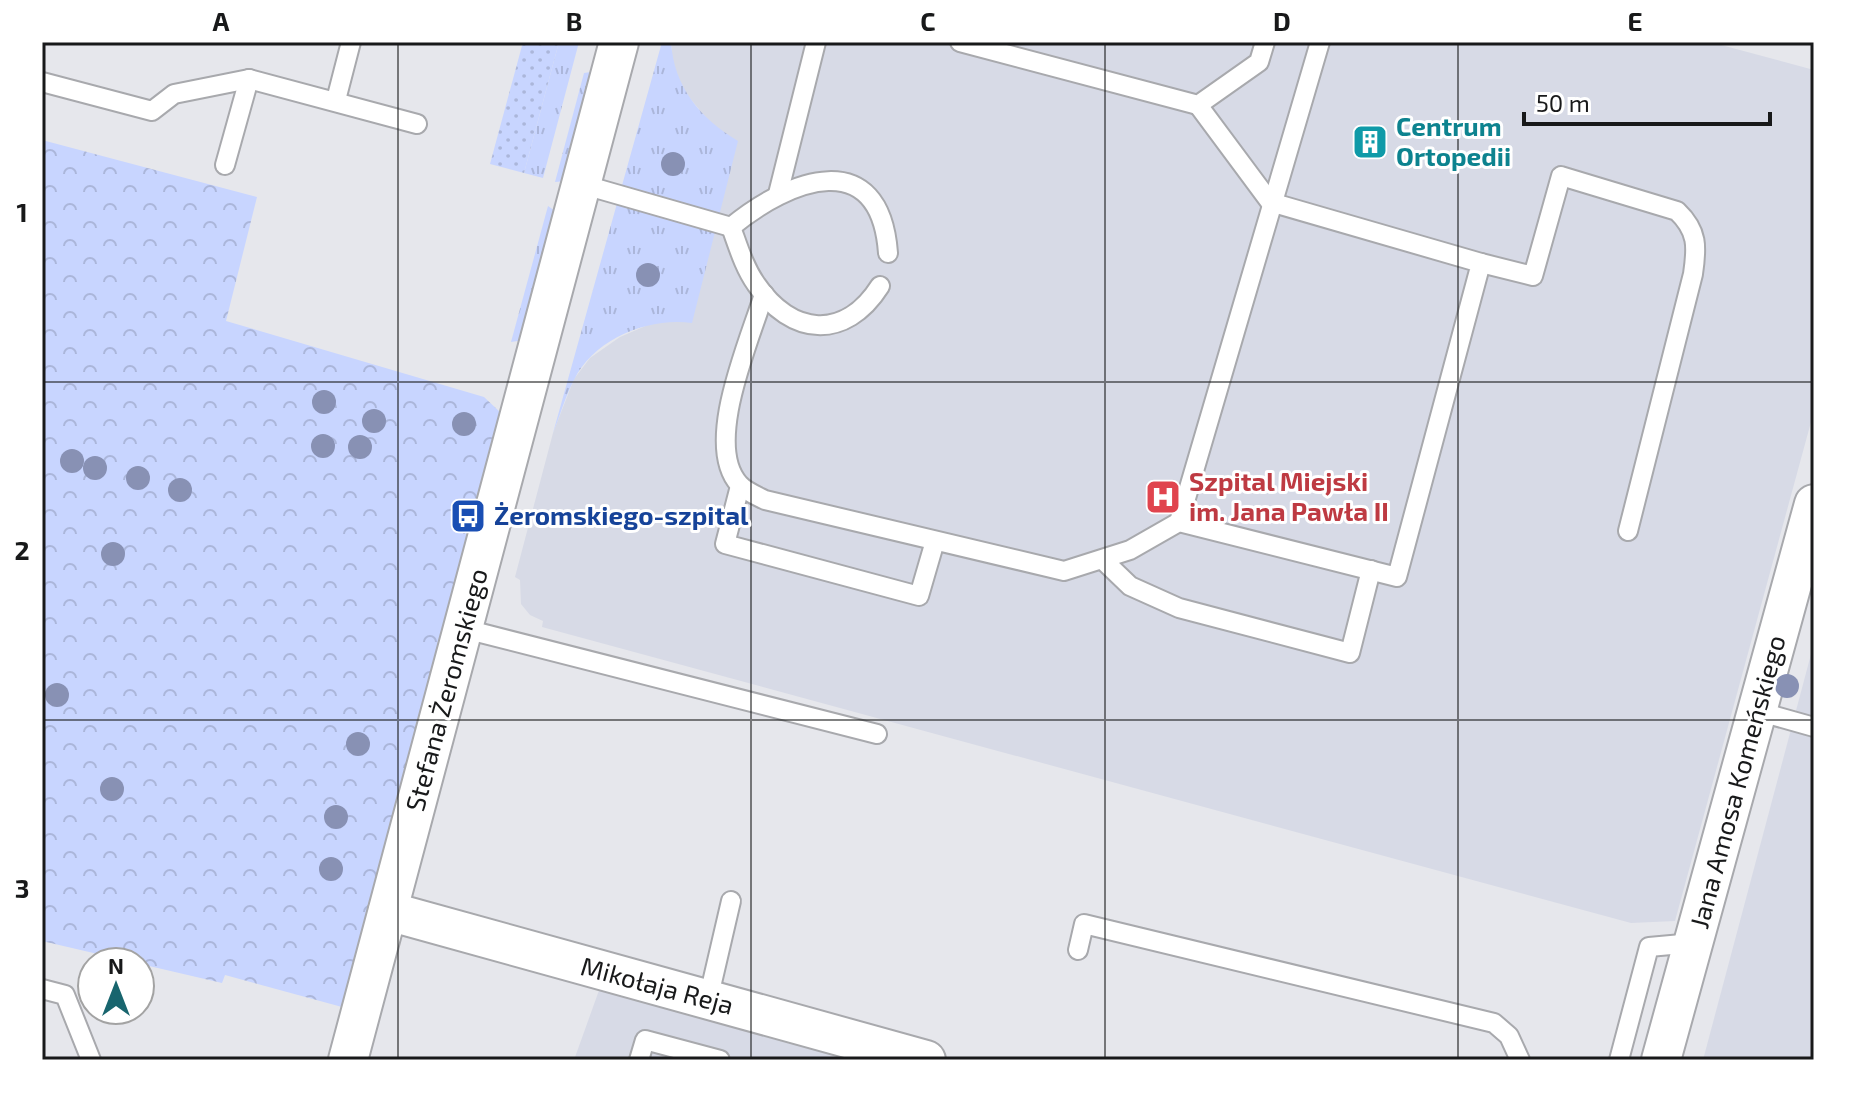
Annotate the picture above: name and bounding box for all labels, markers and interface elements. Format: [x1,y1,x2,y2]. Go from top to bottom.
text: A [213,5,230,36]
text: B [566,5,582,36]
text: C [920,5,936,36]
text: D [1273,5,1291,36]
text: E [1627,5,1643,36]
scale bar [1524,76,1770,126]
text: 50 m [1536,88,1590,117]
place label: Centrum Ortopedii [1396,110,1511,171]
building icon: Centrum Ortopedii [1351,123,1389,161]
text: 1 [16,196,28,227]
place label: Szpital Miejski im. Jana Pawła II [1189,465,1389,526]
hospital icon: Szpital Miejski im. Jana Pawła II [1144,478,1182,516]
bus stop icon: Żeromskiego-szpital [449,497,487,535]
place label: Żeromskiego-szpital [494,499,749,530]
text: 2 [14,534,30,565]
street label: Stefana Żeromskiego [398,565,493,814]
street label: Jana Amosa Komeńskiego [1682,632,1791,932]
text: 3 [15,872,29,903]
north arrow [76,946,156,1026]
street label: Mikołaja Reja [578,949,737,1020]
text: N [108,952,124,978]

